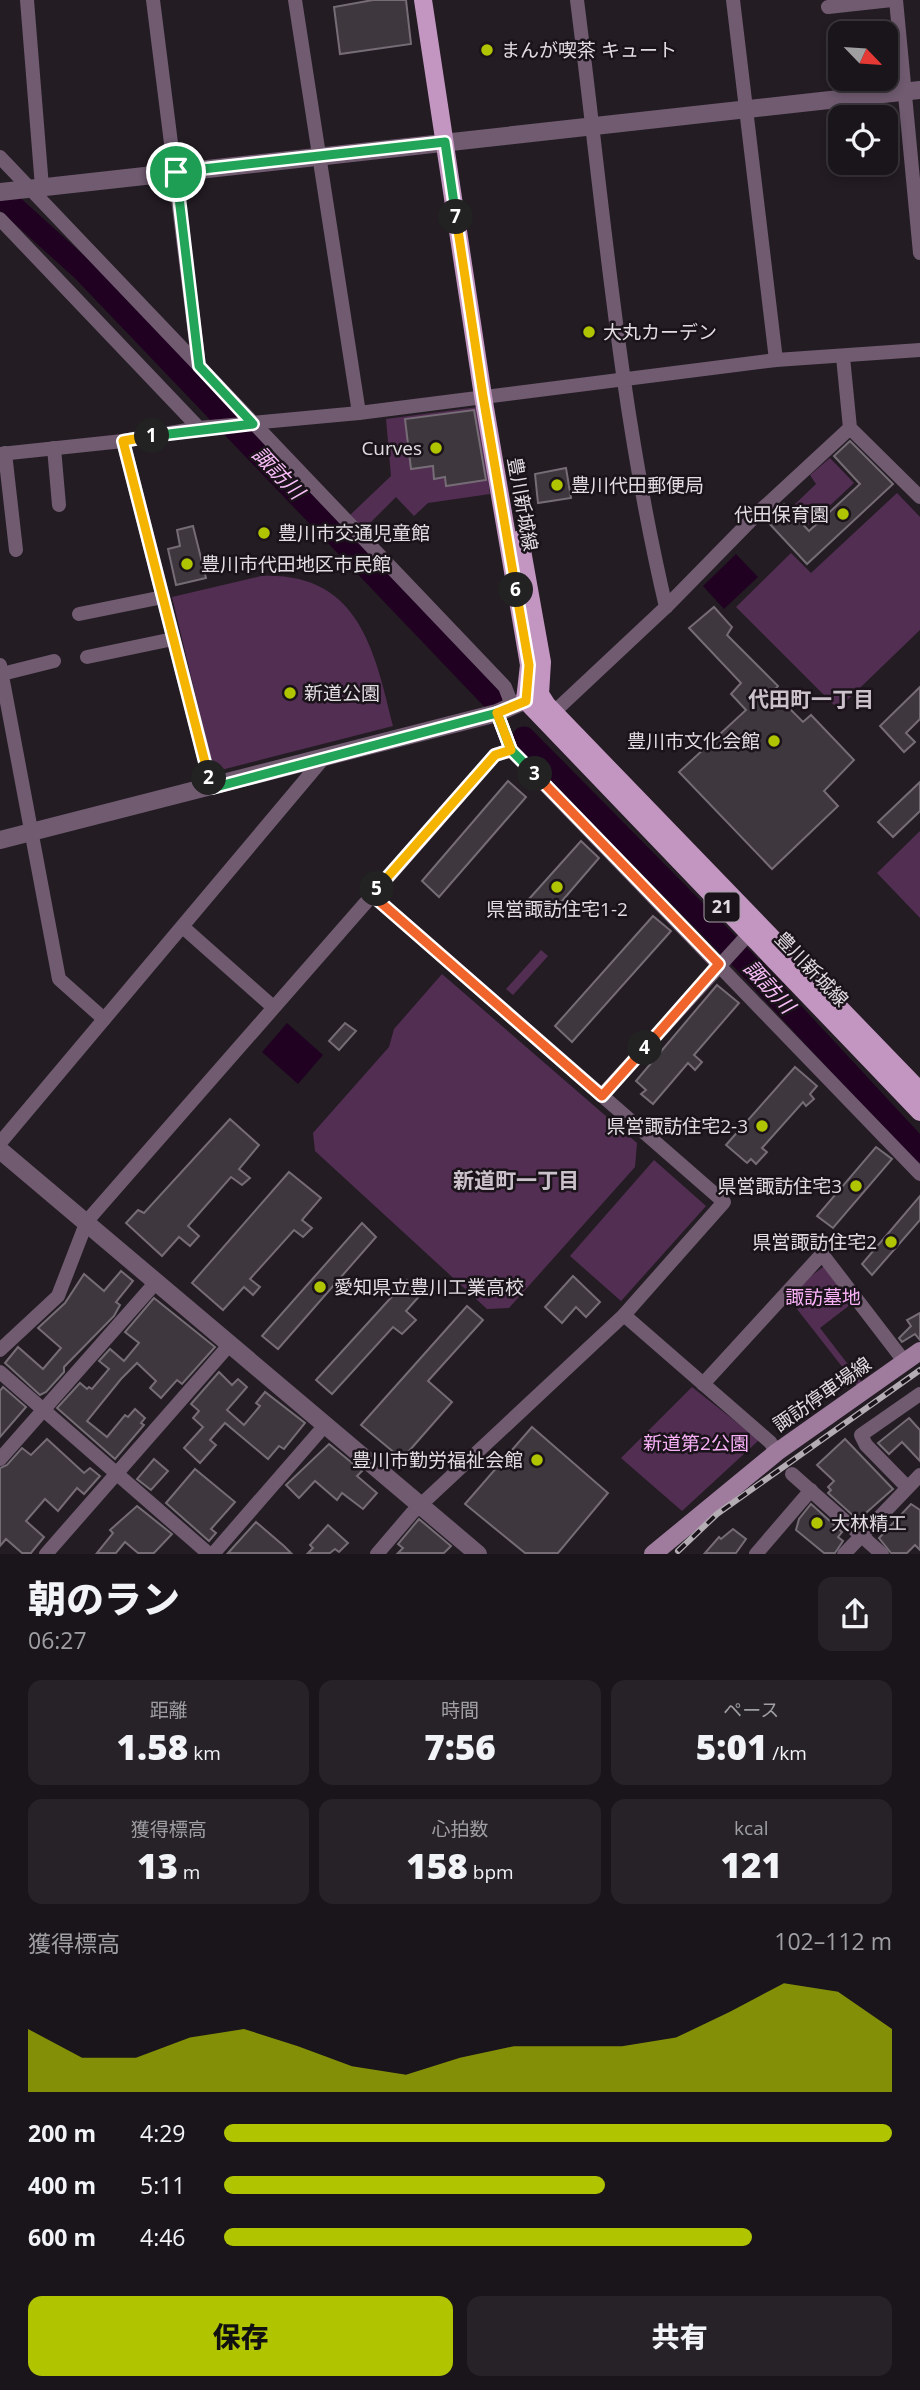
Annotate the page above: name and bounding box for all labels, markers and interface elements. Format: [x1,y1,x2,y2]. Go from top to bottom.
north arrow [828,21,898,91]
map controls [828,21,898,175]
place label: まんが喫茶 キュート [501,37,677,63]
marker: まんが喫茶 キュート [479,42,495,58]
button: locate [828,105,898,175]
pin [146,142,206,202]
icon: arrive [157,153,195,191]
pin: 7 [438,200,474,234]
text: 7 [450,203,461,229]
place label: 大丸カーデン [603,319,717,345]
marker: 大丸カーデン [581,324,597,340]
pin: 1 [134,418,170,453]
text: 1 [146,422,157,448]
place label: Curves [361,435,422,461]
water label: 諏訪川 [247,440,312,506]
marker: Curves [428,440,444,456]
street label: 豊川新城線 [502,455,544,553]
place label: 豊川代田郵便局 [571,472,704,498]
marker: 豊川代田郵便局 [549,477,565,493]
place label: 代田保育園 [734,501,829,527]
marker: 代田保育園 [835,506,851,522]
place label: 豊川市交通児童館 [278,520,430,546]
marker: 豊川市交通児童館 [256,525,272,541]
place label: 豊川市代田地区市民館 [201,551,391,577]
marker: 豊川市代田地区市民館 [179,556,195,572]
pin: 6 [498,572,534,608]
text: 6 [510,576,521,602]
place label: 新道公園 [304,680,380,706]
marker: 新道公園 [282,685,298,701]
district label: 代田町一丁目 [748,685,874,713]
place label: 豊川市文化会館 [627,728,760,754]
marker: 豊川市文化会館 [766,733,782,749]
pin: 3 [518,756,552,792]
pin: 2 [192,760,227,796]
text: 3 [529,760,540,786]
text: 2 [203,764,214,790]
pin: 5 [360,872,394,906]
text: 5 [371,875,382,901]
marker: 県営諏訪住宅1-2 [549,879,565,895]
road number: 21 [704,893,740,922]
place label: 県営諏訪住宅1-2 [486,896,628,922]
street label: 豊川新城線 [770,926,854,1012]
water label: 諏訪川 [738,954,803,1020]
pin: 4 [628,1030,662,1066]
text: 4 [639,1034,650,1060]
place label: 県営諏訪住宅2-3 [606,1113,748,1139]
marker: 県営諏訪住宅2-3 [754,1118,770,1134]
district label: 新道町一丁目 [453,1166,579,1194]
place label: 県営諏訪住宅3 [717,1173,842,1199]
marker: 県営諏訪住宅3 [848,1178,864,1194]
place label: 県営諏訪住宅2 [752,1229,877,1255]
marker: 県営諏訪住宅2 [883,1234,899,1250]
place label: 愛知県立豊川工業高校 [334,1274,524,1300]
marker: 愛知県立豊川工業高校 [312,1279,328,1295]
park label: 諏訪墓地 [785,1284,861,1310]
street label: 諏訪停車場線 [768,1351,876,1437]
park label: 新道第2公園 [643,1430,749,1456]
place label: 豊川市勤労福祉会館 [352,1447,523,1473]
marker: 豊川市勤労福祉会館 [529,1452,545,1468]
place label: 大林精工 [831,1510,907,1536]
marker: 大林精工 [809,1515,825,1531]
text: 朝のラン [28,1572,180,1624]
button: share [818,1577,892,1651]
text: 06:27 [28,1624,87,1656]
text: 距離 [150,1697,188,1723]
text: 時間 [441,1697,479,1723]
text: ペース [723,1697,779,1723]
text: 1.58 [117,1723,188,1770]
text: 7:56 [424,1723,496,1770]
text: 5:01 [696,1723,767,1770]
text: km [188,1740,221,1766]
text: /km [767,1740,807,1766]
text: kcal [734,1815,769,1841]
text: 獲得標高 [131,1816,207,1842]
text: 心拍数 [431,1816,489,1842]
text: 121 [721,1841,782,1888]
text: 13 [137,1842,178,1889]
text: 158 [406,1842,468,1889]
text: m [178,1859,200,1885]
text: bpm [468,1859,514,1885]
text: 102–112 m [774,1925,892,1957]
text: 獲得標高 [28,1927,120,1959]
text: 200 m [28,2117,96,2149]
text: 4:29 [140,2117,186,2149]
text: 400 m [28,2169,96,2201]
text: 5:11 [140,2169,186,2201]
text: 600 m [28,2221,96,2253]
text: 4:46 [140,2221,186,2253]
button: 保存 [28,2296,453,2376]
button: 共有 [467,2296,892,2376]

